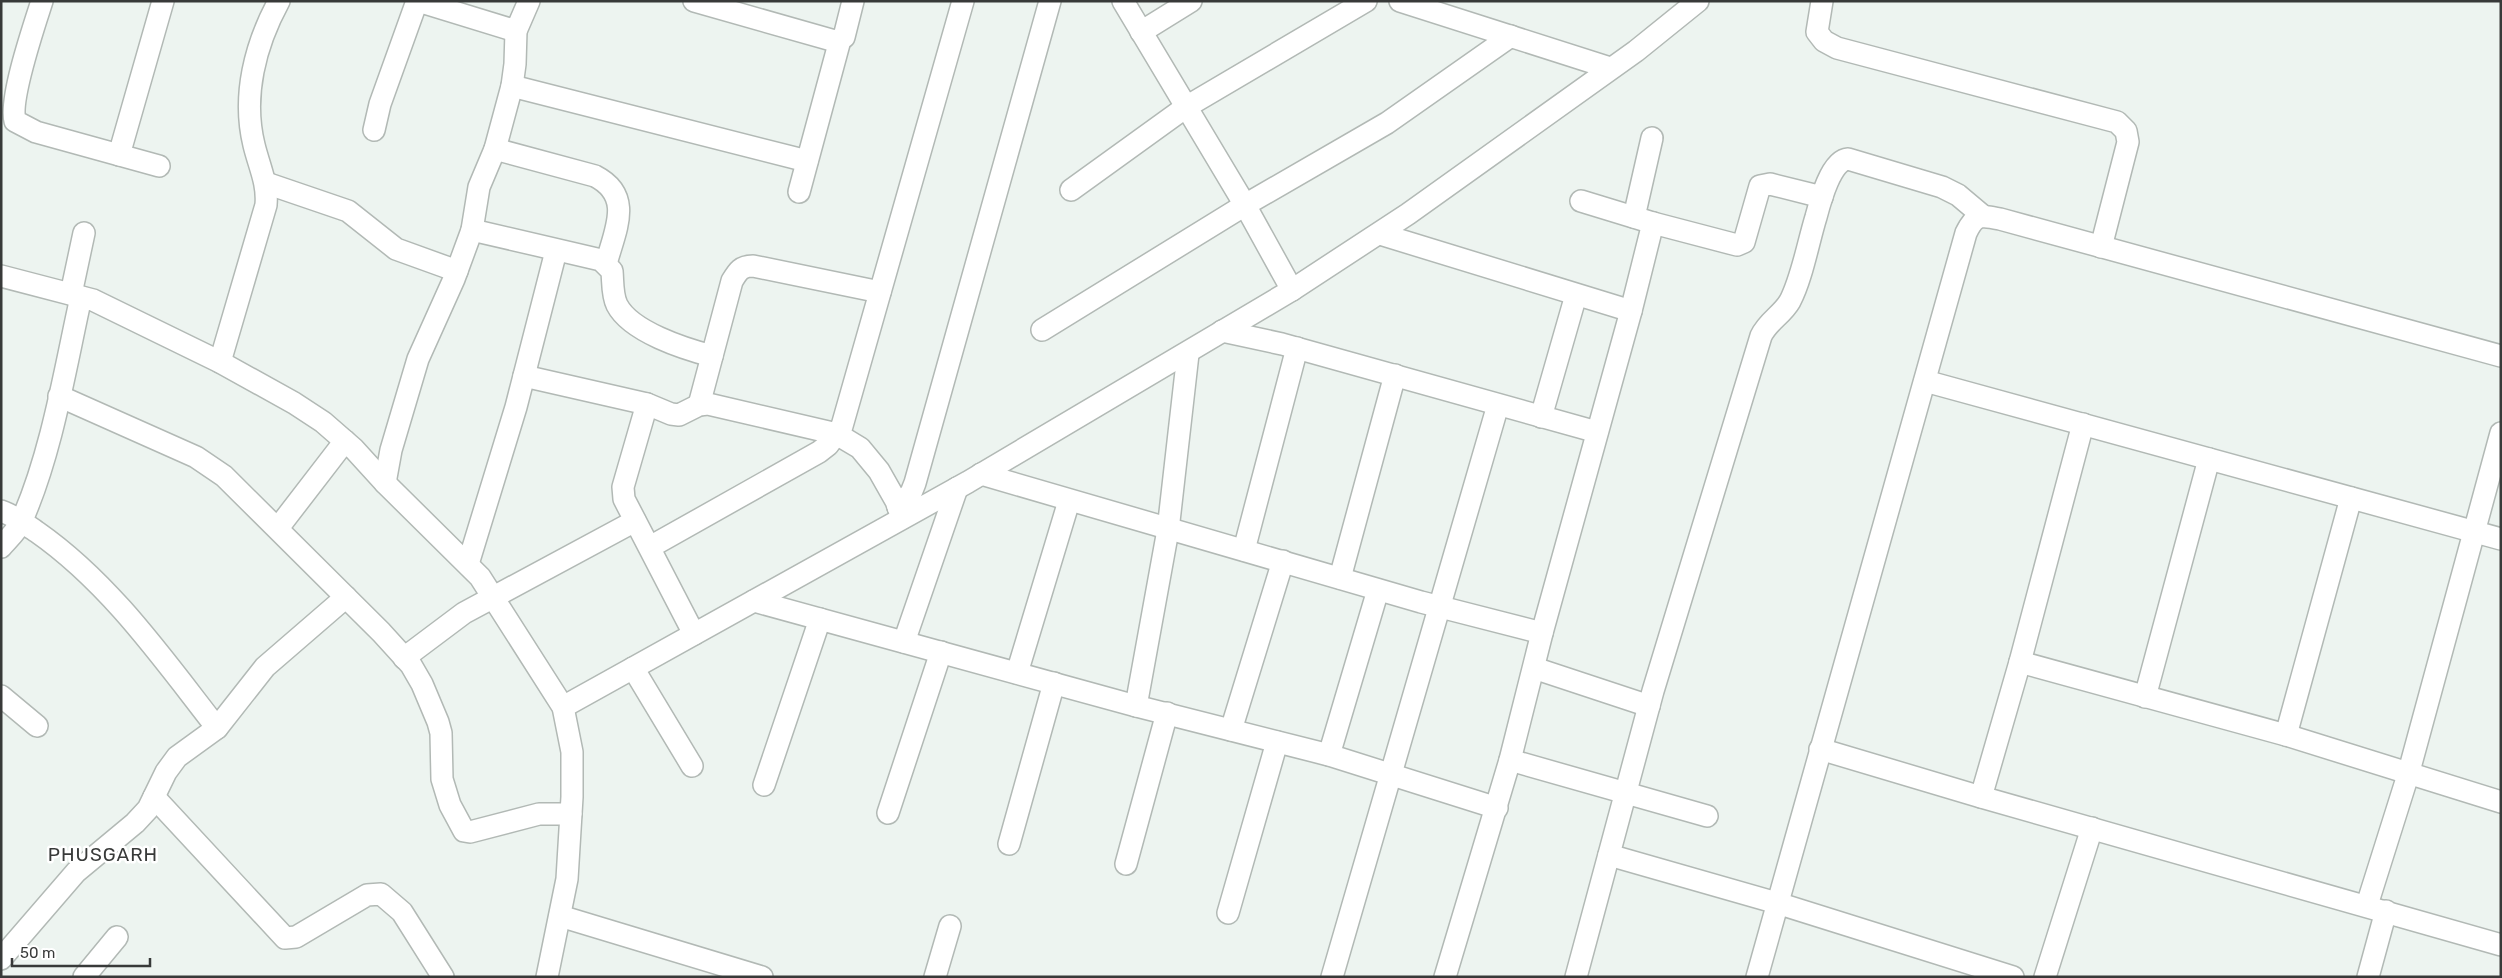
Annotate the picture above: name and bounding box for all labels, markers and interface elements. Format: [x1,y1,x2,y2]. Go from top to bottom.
district label: PHUSGARH [48,843,158,866]
scale bar [12,936,150,968]
text: 50 m [20,944,55,962]

